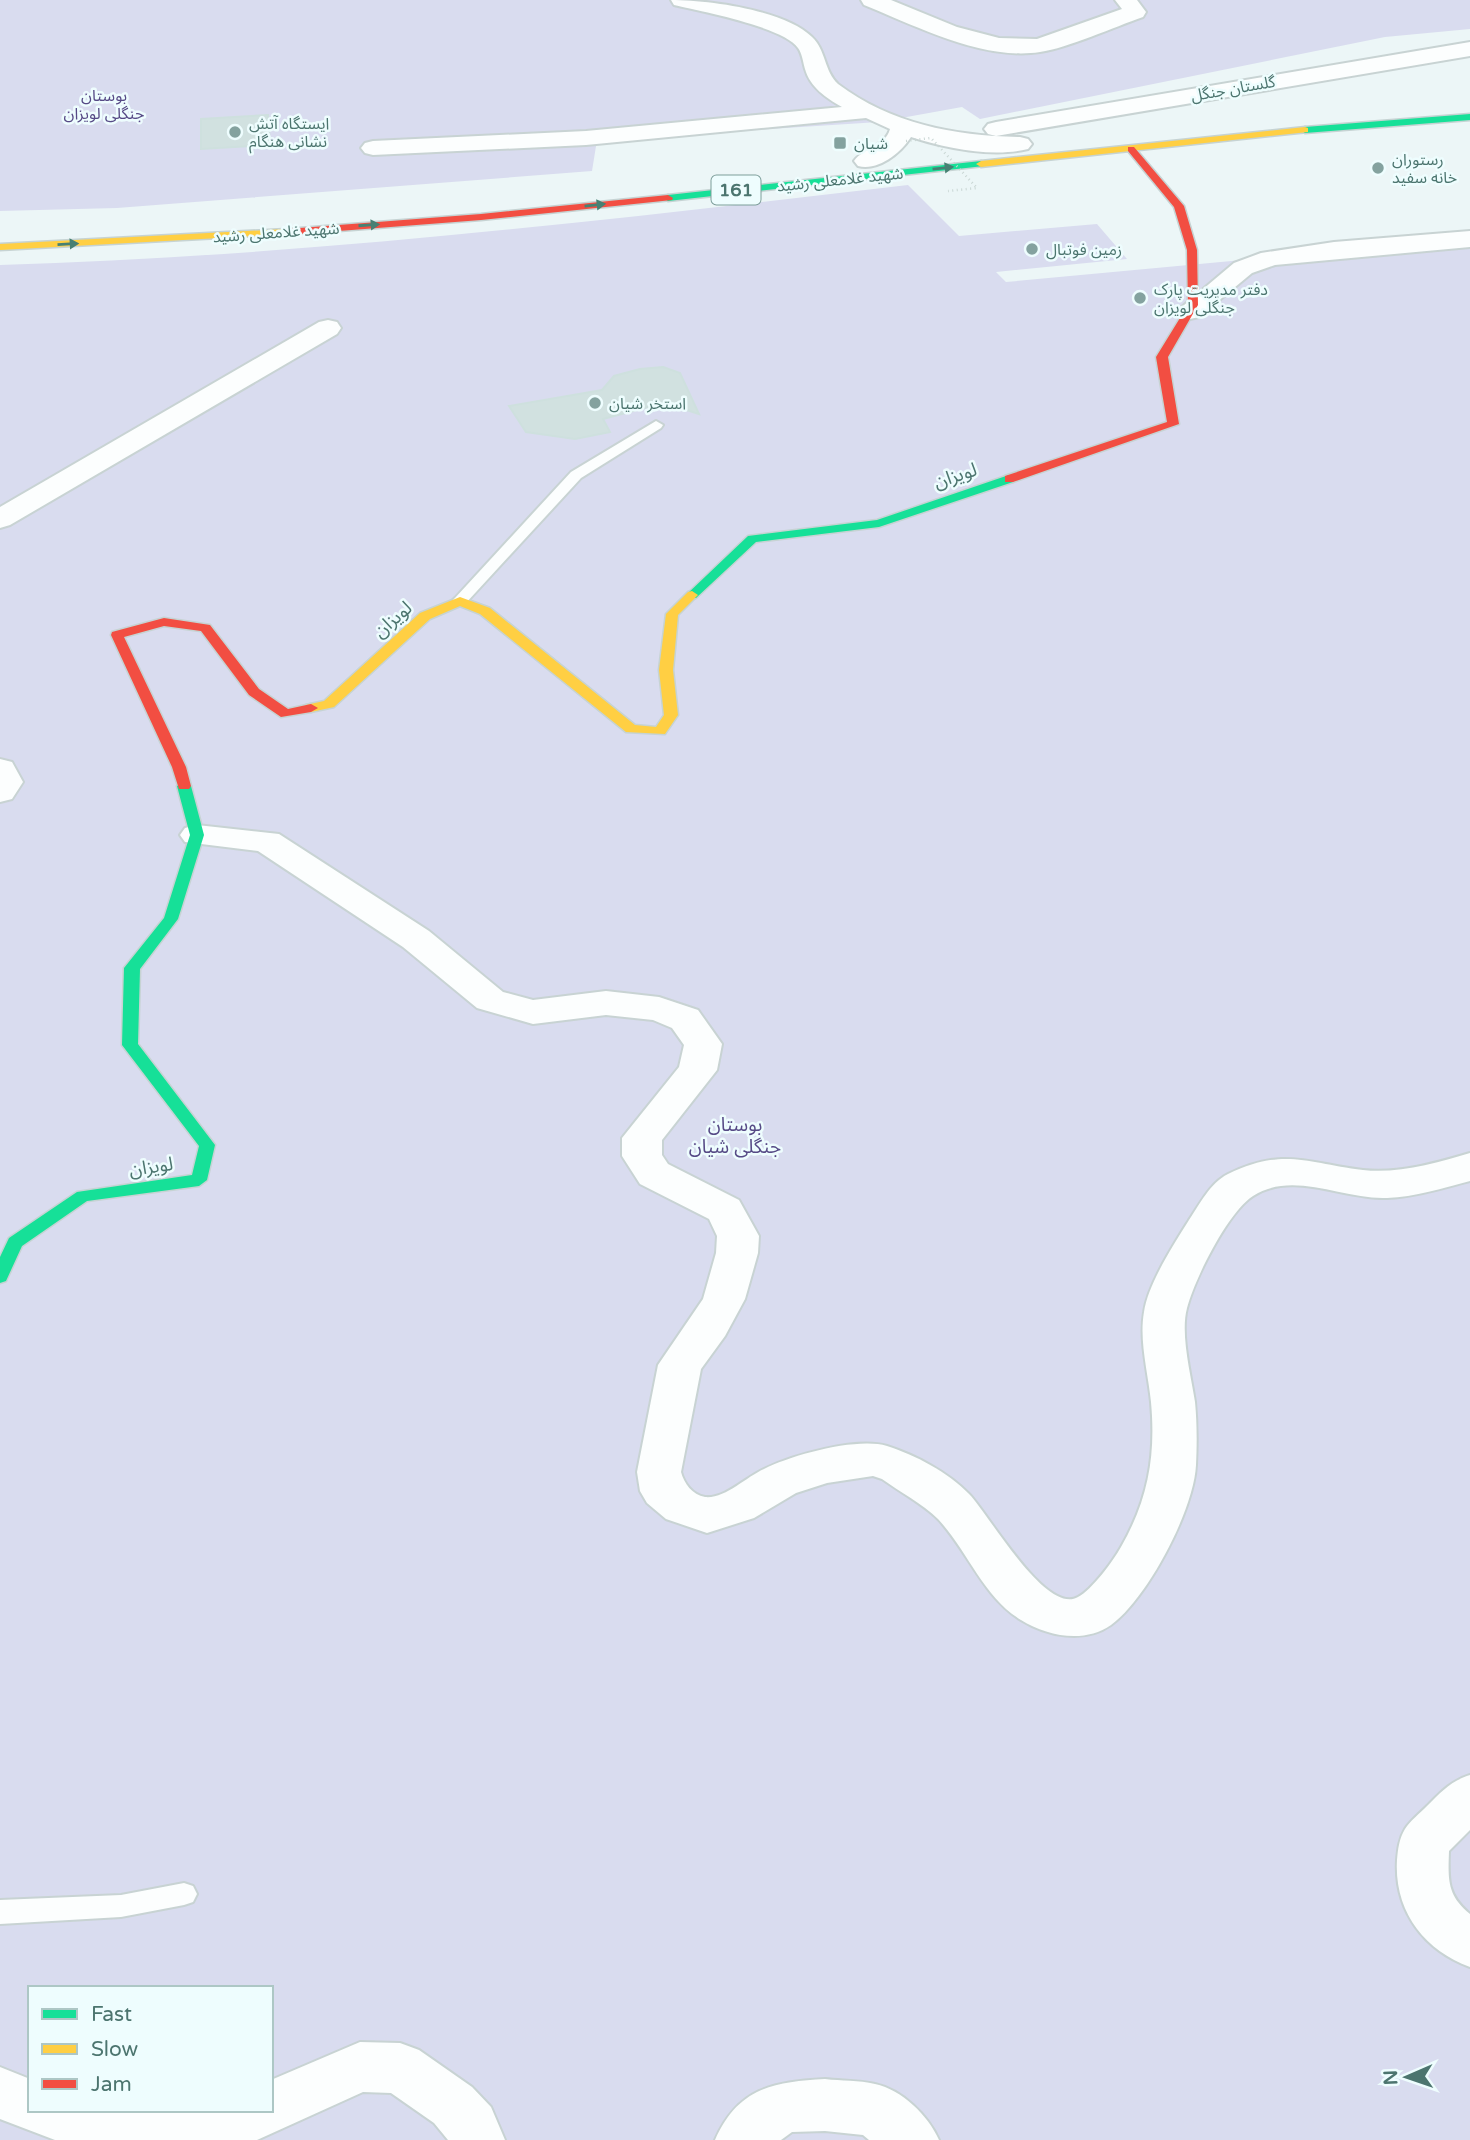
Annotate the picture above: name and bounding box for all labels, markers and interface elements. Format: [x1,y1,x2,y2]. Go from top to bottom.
street label: گلستان جنگل [1189,72,1277,106]
park label: بوستان جنگلی لویزان [64,86,144,124]
place label: ایستگاه آتش نشانی هنگام [249,114,329,154]
marker: ایستگاه آتش نشانی هنگام [227,124,243,140]
place label: شیان [854,134,888,154]
marker: شیان [832,135,848,151]
place label: رستوران خانه سفید [1392,150,1457,188]
marker: رستوران خانه سفید [1370,160,1386,176]
street label: شهید غلامعلی رشید [776,163,904,197]
one-way arrow [932,163,954,174]
road number: 161 [712,176,760,204]
one-way arrow [584,199,606,210]
street label: شهید غلامعلی رشید [212,219,340,247]
one-way arrow [358,219,380,230]
one-way arrow [57,239,79,250]
place label: زمین فوتبال [1046,240,1122,260]
marker: زمین فوتبال [1024,241,1040,257]
place label: دفتر مدیریت پارک جنگلی لویزان [1154,280,1268,318]
marker: دفتر مدیریت پارک جنگلی لویزان [1132,290,1148,306]
place label: استخر شیان [609,394,686,414]
marker: استخر شیان [587,395,603,411]
street label: لویزان [931,459,980,493]
street label: لویزان [369,597,417,643]
park label: بوستان جنگلی شیان [689,1114,781,1158]
street label: لویزان [128,1153,175,1181]
legend [28,1986,273,2112]
text: Fast [91,2002,132,2027]
text: Slow [91,2037,139,2062]
north arrow [1372,2042,1442,2112]
text: N [1380,2070,1402,2086]
text: Jam [91,2072,132,2097]

